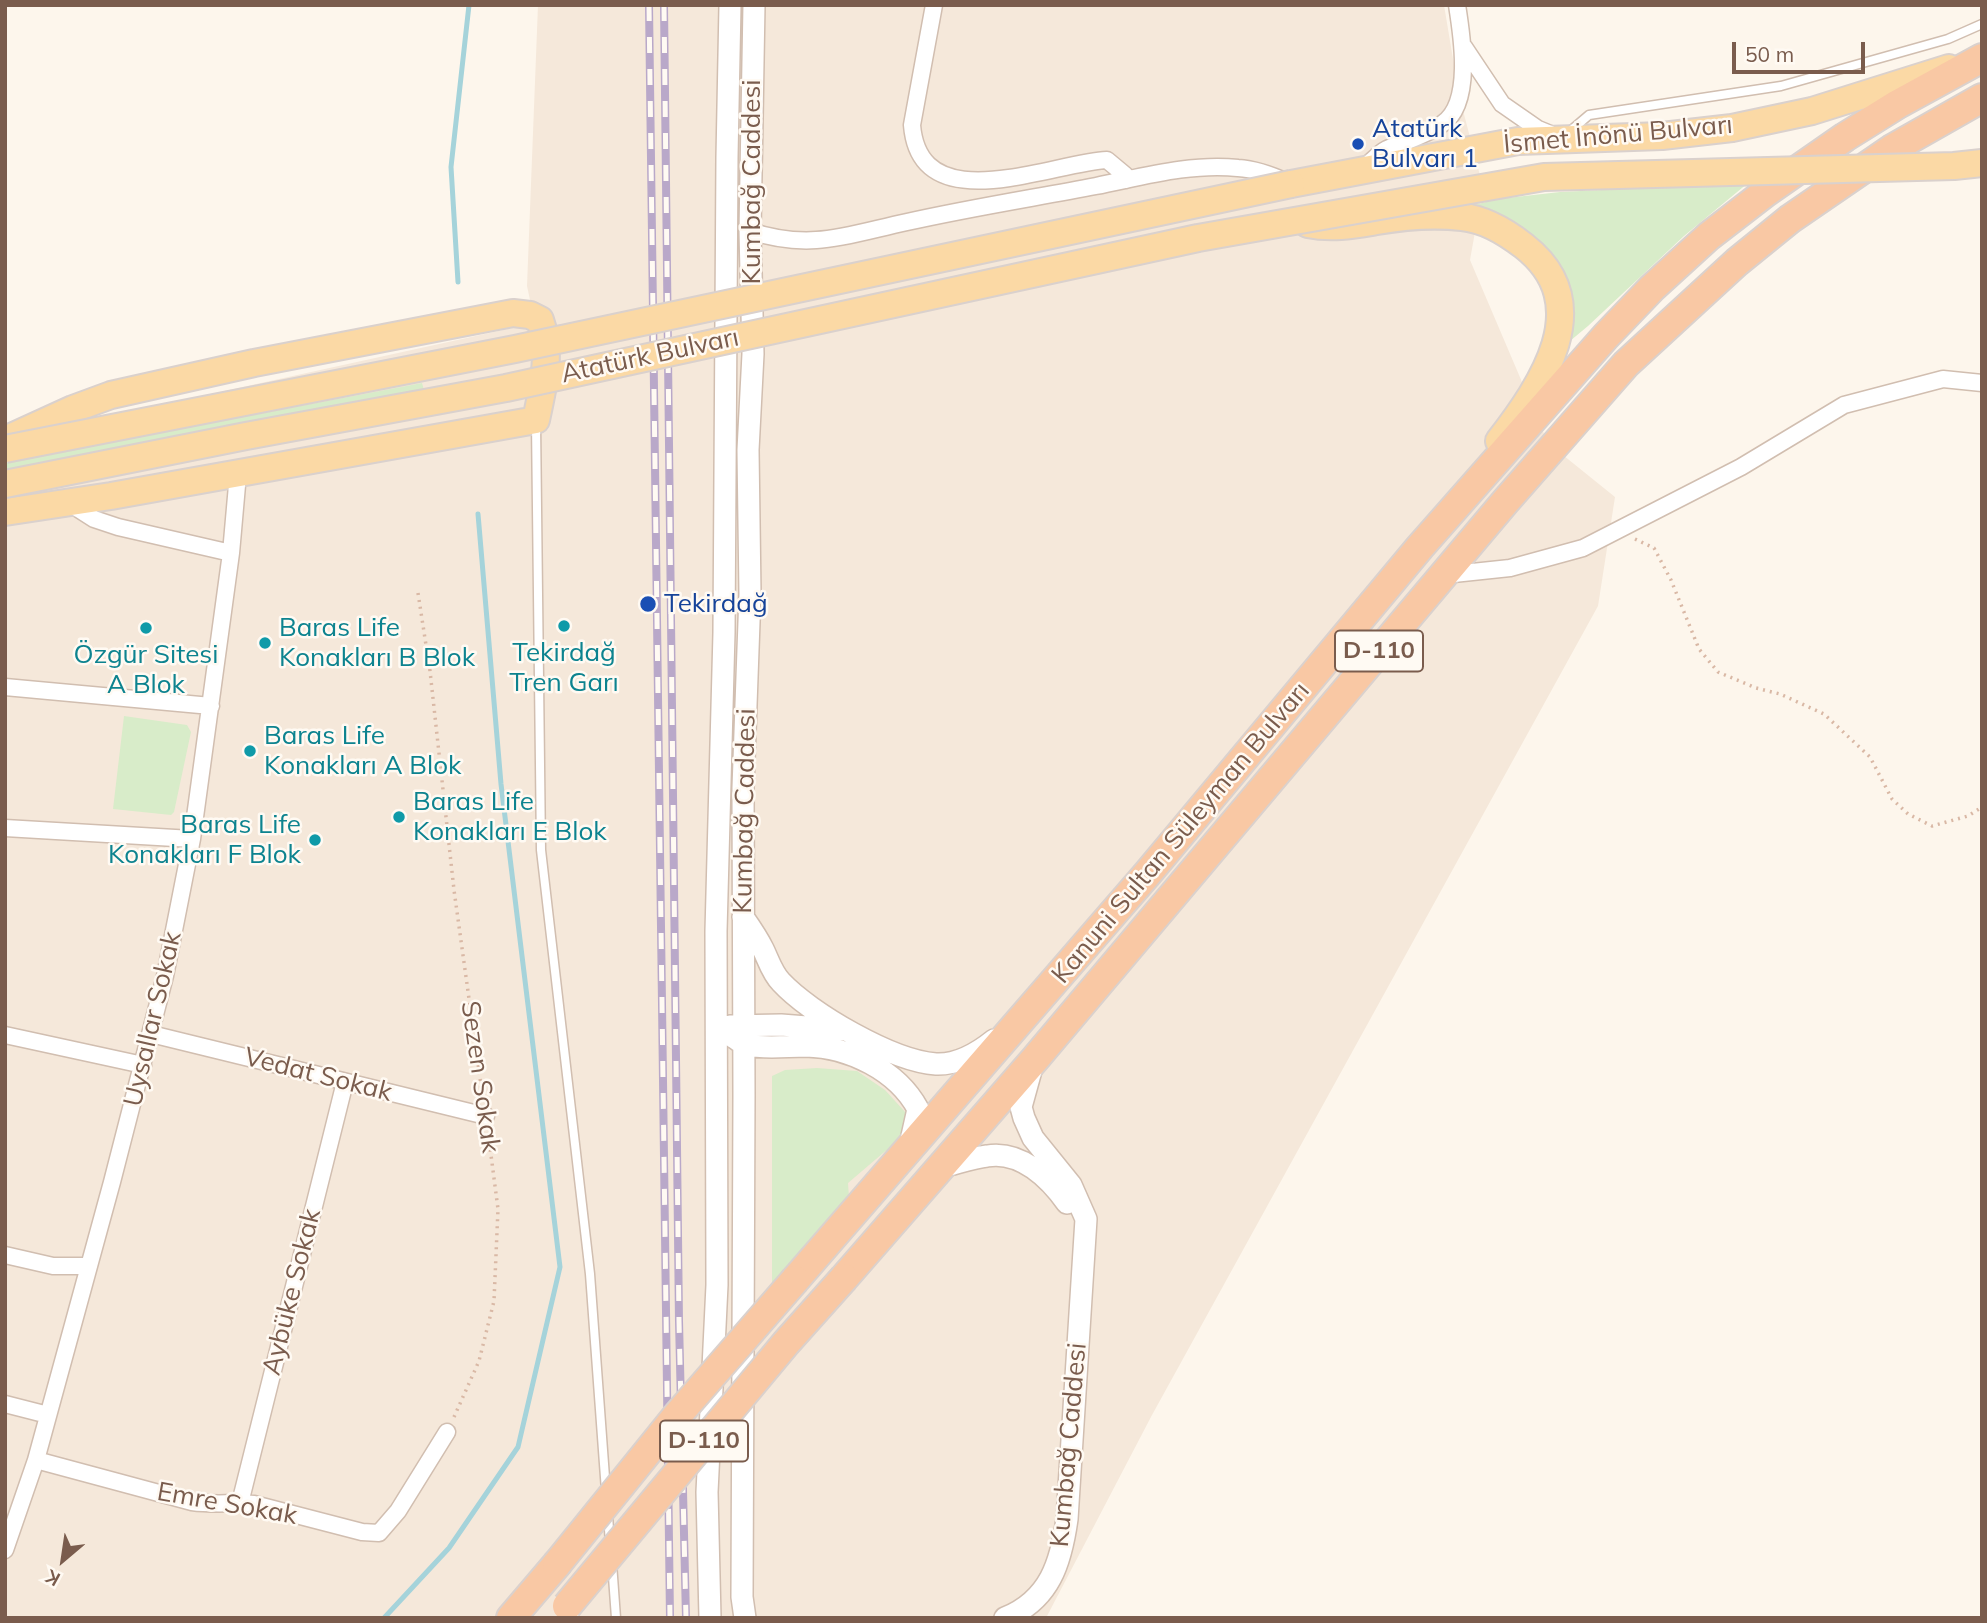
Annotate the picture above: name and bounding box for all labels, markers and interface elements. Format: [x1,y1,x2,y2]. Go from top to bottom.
scale bar [1735,28,1868,72]
text: 50 m [1745,41,1794,67]
street label: Kumbağ Caddesi [736,79,768,285]
street label: İsmet İnönü Bulvarı [1502,109,1734,161]
place label: Atatürk Bulvarı 1 [1372,113,1478,174]
marker: Atatürk Bulvarı 1 [1350,136,1366,152]
street label: Atatürk Bulvarı [558,322,742,390]
place label: Tekirdağ [664,588,768,620]
marker: Tekirdağ [638,594,658,614]
place label: Baras Life Konakları B Blok [279,612,475,674]
marker: Tekirdağ Tren Garı [556,618,572,634]
marker: Özgür Sitesi A Blok [138,620,154,636]
road number: D-110 [1335,630,1423,672]
marker: Baras Life Konakları B Blok [257,635,273,651]
place label: Tekirdağ Tren Garı [509,637,619,698]
place label: Özgür Sitesi A Blok [74,639,218,700]
street label: Kanuni Sultan Süleyman Bulvarı [1046,676,1316,990]
street label: Kumbağ Caddesi [728,708,762,914]
place label: Baras Life Konakları A Blok [264,720,461,782]
marker: Baras Life Konakları A Blok [242,743,258,759]
place label: Baras Life Konakları E Blok [413,786,607,848]
place label: Baras Life Konakları F Blok [108,809,301,870]
marker: Baras Life Konakları E Blok [391,809,407,825]
marker: Baras Life Konakları F Blok [307,832,323,848]
street label: Uysallar Sokak [118,929,188,1109]
street label: Sezen Sokak [454,999,506,1155]
street label: Vedat Sokak [241,1042,395,1108]
street label: Aybüke Sokak [256,1206,328,1378]
street label: Kumbağ Caddesi [1045,1341,1093,1549]
road number: D-110 [660,1420,748,1462]
street label: Emre Sokak [155,1476,299,1532]
north arrow [28,1525,98,1595]
text: K [41,1565,64,1592]

